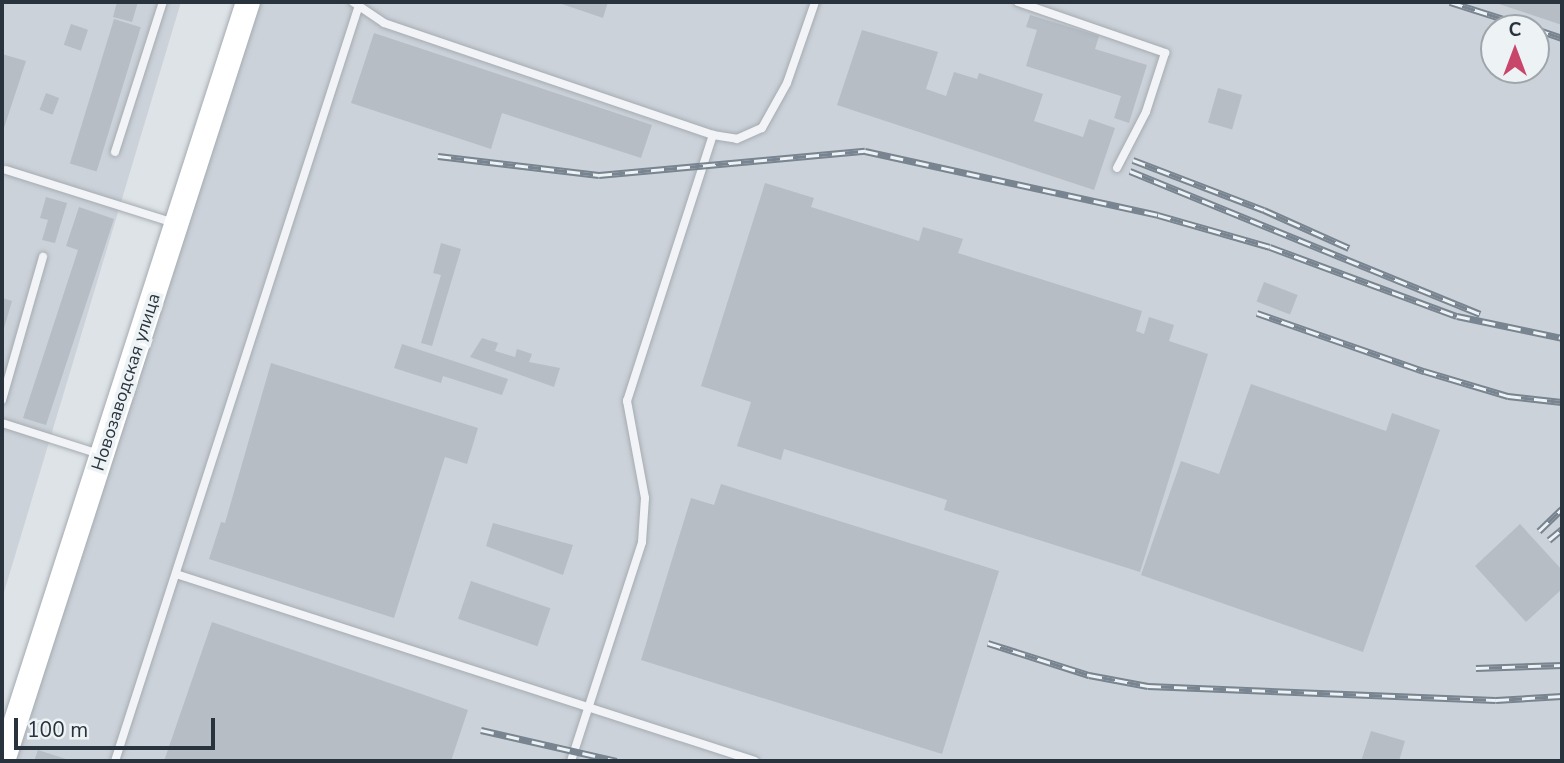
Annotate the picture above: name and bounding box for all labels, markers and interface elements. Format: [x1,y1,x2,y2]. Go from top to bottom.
north arrow [1480,14,1550,84]
text: С [1509,17,1521,43]
street label: Новозаводская улица [87,290,165,474]
scale bar [18,704,219,748]
text: 100 m [27,716,88,744]

